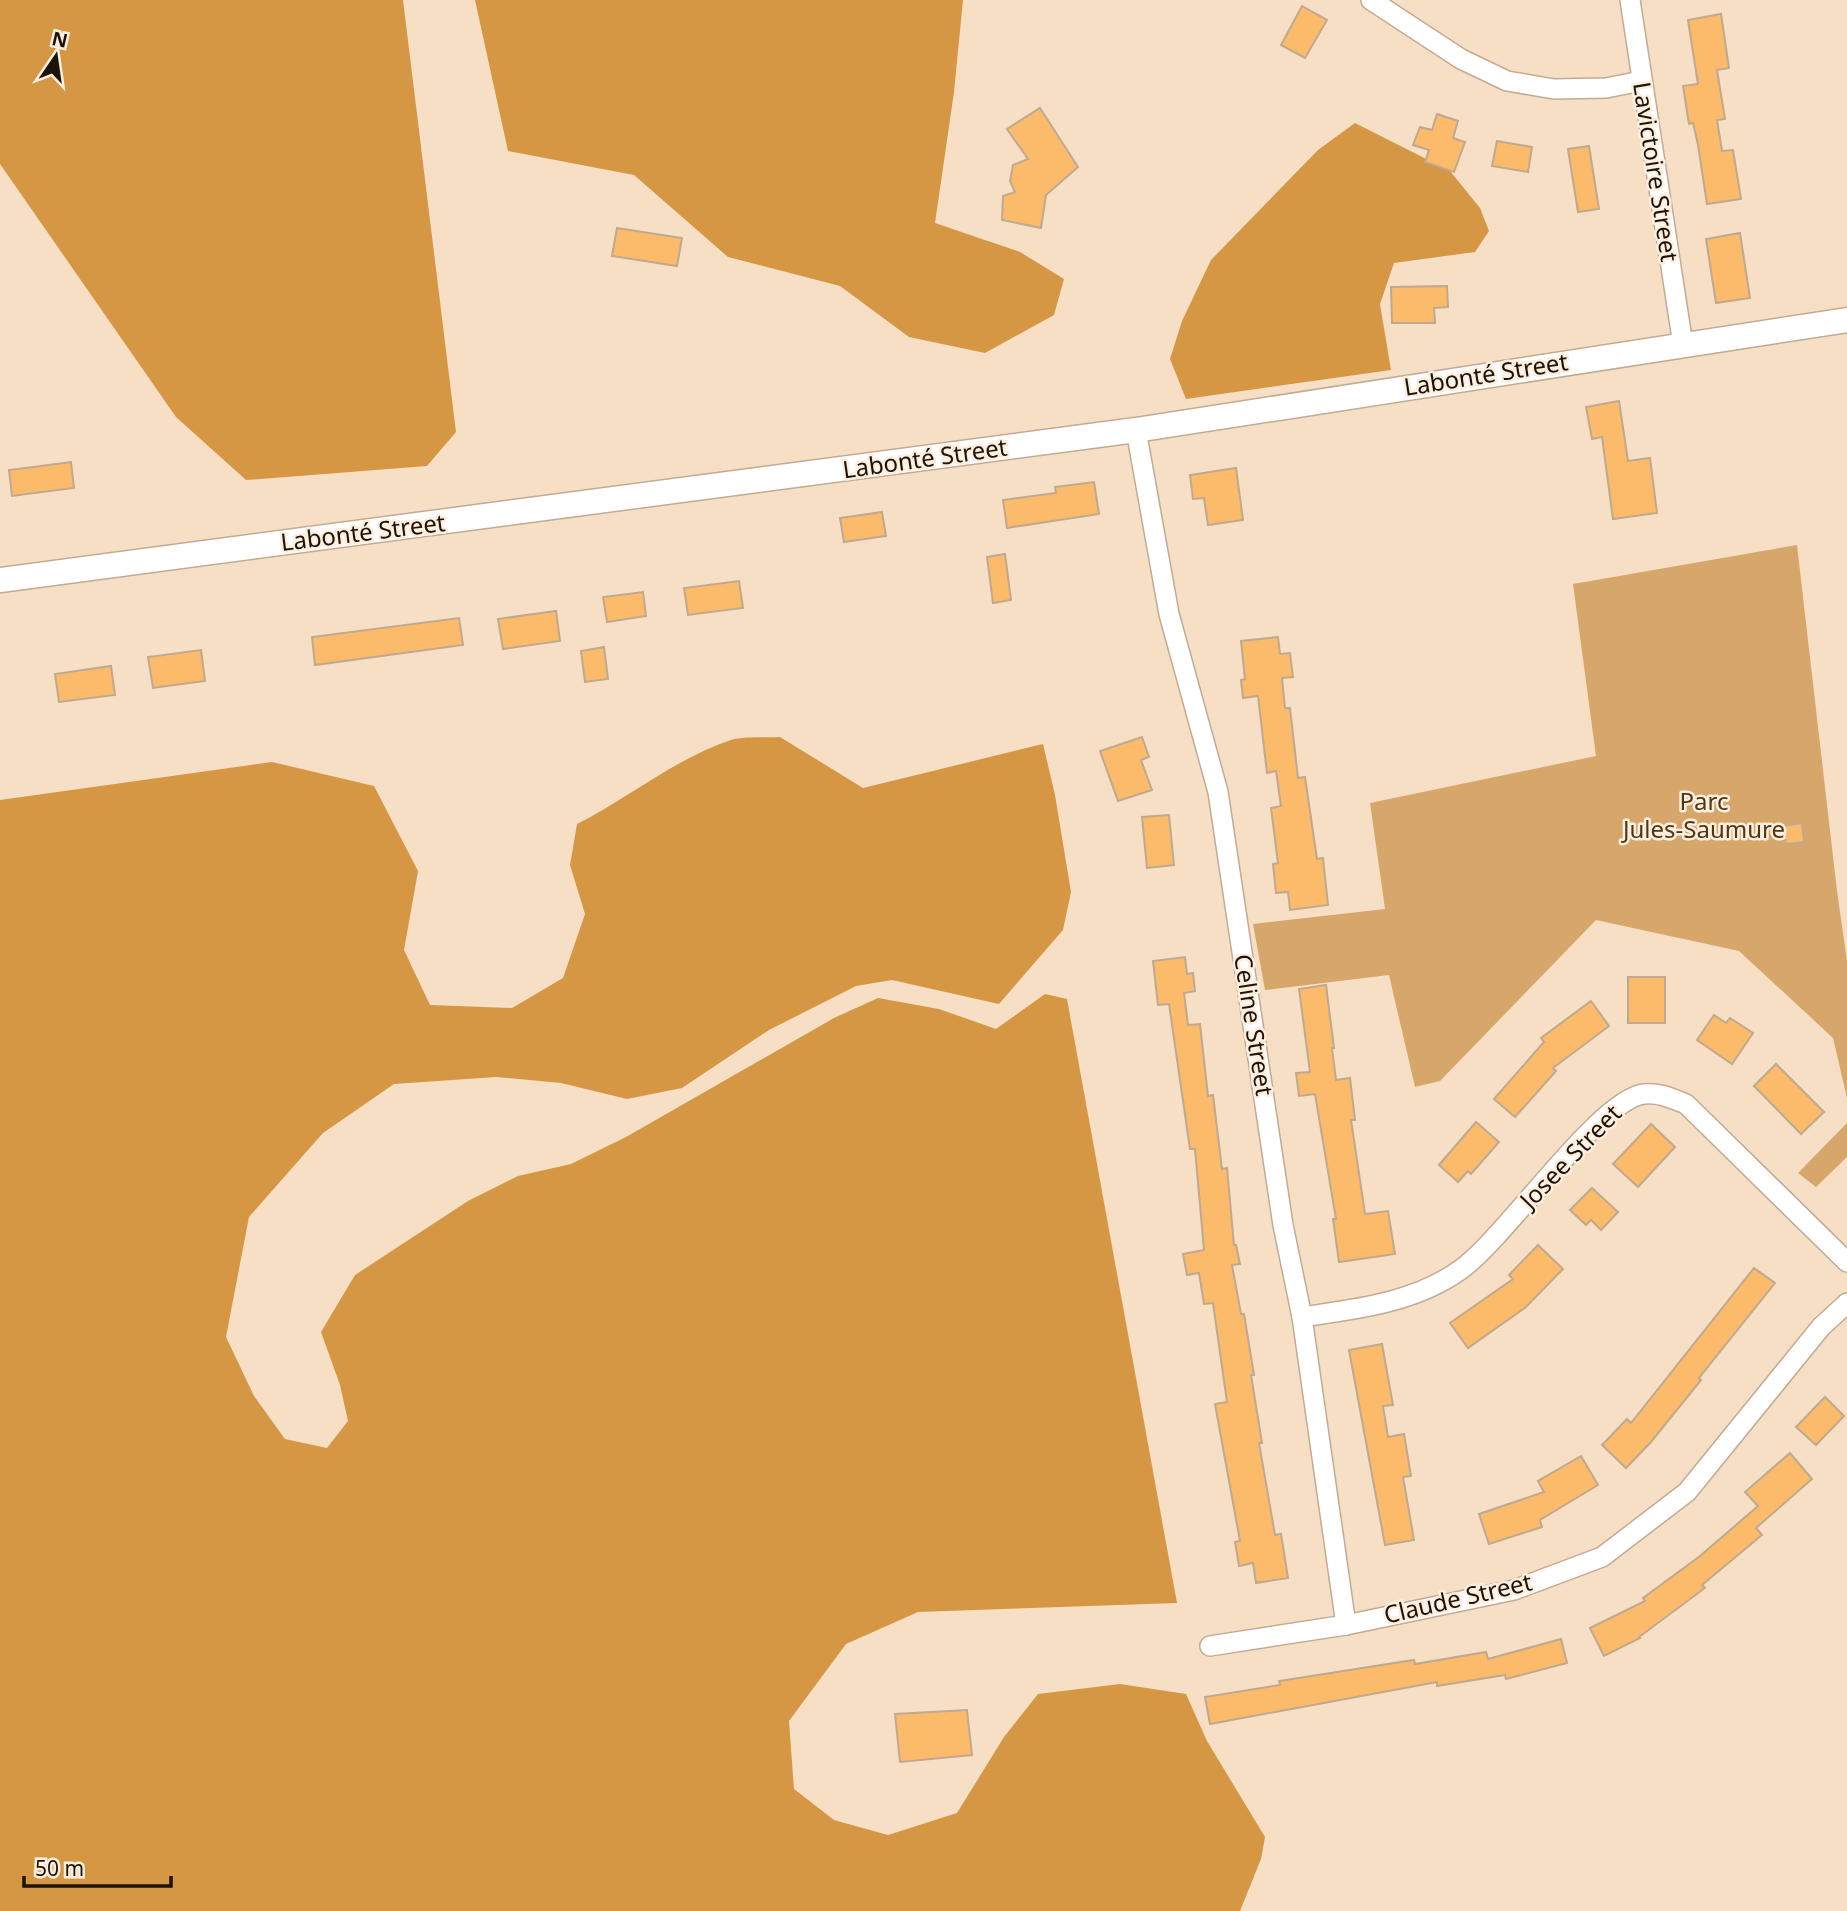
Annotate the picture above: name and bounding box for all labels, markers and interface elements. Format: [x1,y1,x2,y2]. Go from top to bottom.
north arrow [21,21,91,91]
text: N [49,25,70,54]
street label: Lavictoire Street [1626,80,1687,264]
street label: Labonté Street [1401,344,1570,403]
street label: Labonté Street [840,430,1009,485]
street label: Labonté Street [279,505,447,558]
park label: Parc Jules-Saumure [1621,784,1785,845]
street label: Celine Street [1227,952,1282,1098]
street label: Josee Street [1511,1096,1628,1217]
street label: Claude Street [1380,1564,1535,1631]
scale bar [24,1844,172,1888]
text: 50 m [35,1854,84,1882]

